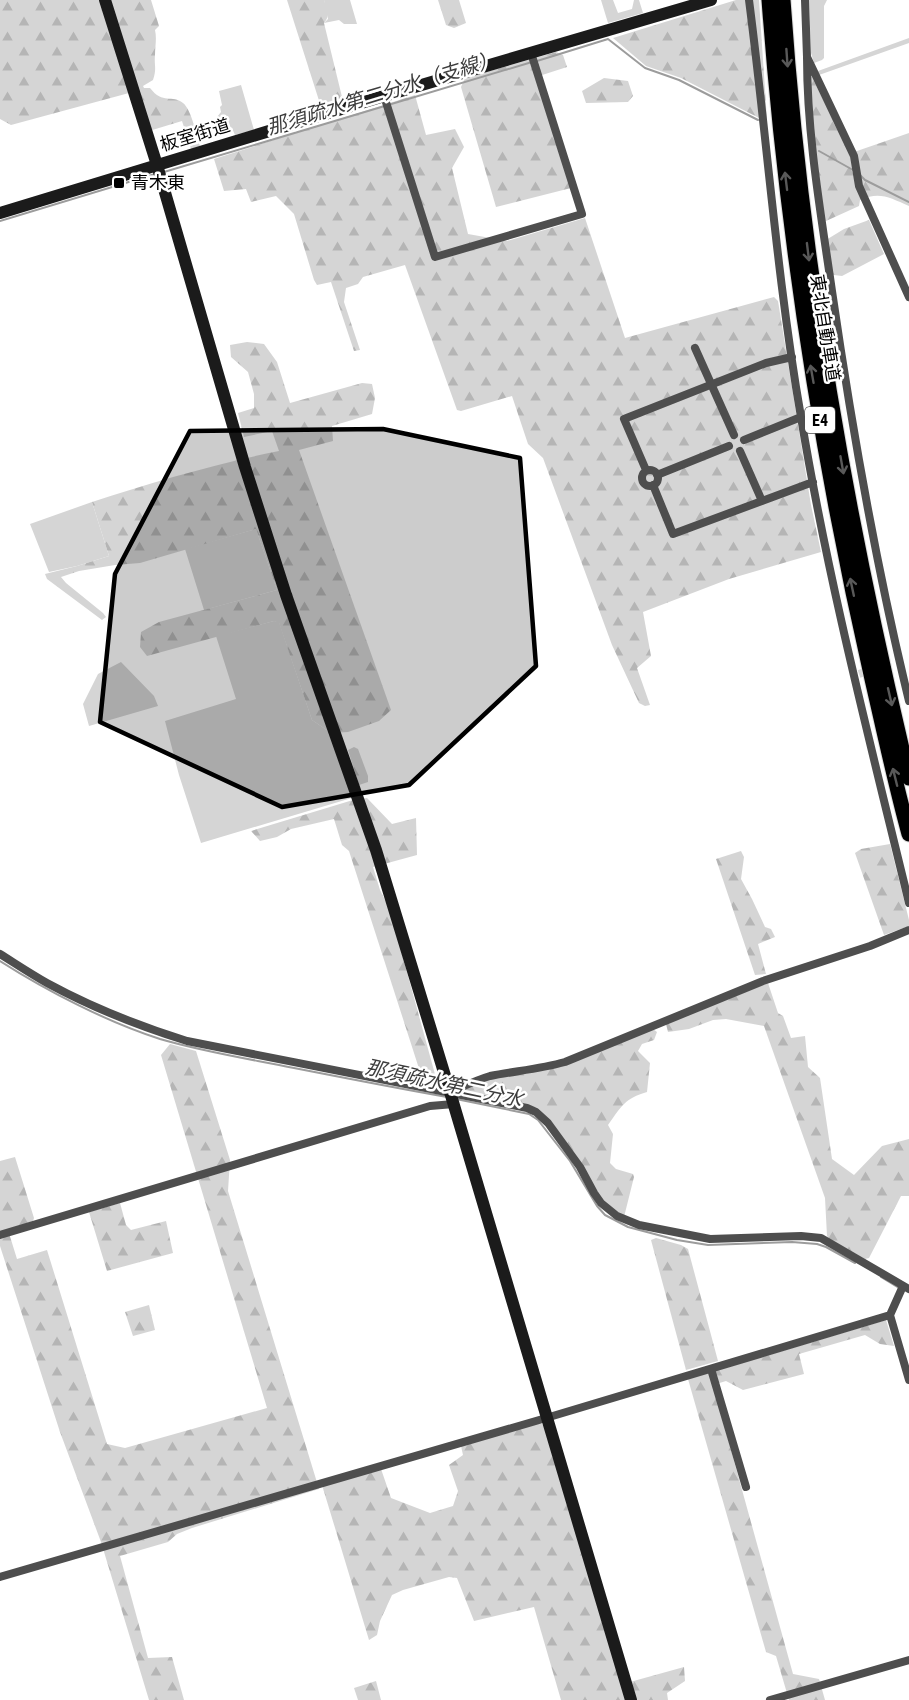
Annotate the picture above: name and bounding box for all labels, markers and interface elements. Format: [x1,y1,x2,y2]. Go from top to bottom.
water label: 那須疏水第二分水（支線） [264,46,500,140]
one-way arrow [781,48,792,68]
street label: 板室街道 [157,114,232,155]
place label: 青木東 [131,172,185,193]
one-way arrow [780,172,791,192]
marker: 青木東 [112,176,126,190]
one-way arrow [803,242,814,262]
street label: 東北自動車道 [807,273,844,383]
one-way arrow [807,365,818,385]
road number: E4 [805,407,835,433]
one-way arrow [836,455,847,475]
one-way arrow [846,577,857,597]
one-way arrow [885,687,896,707]
one-way arrow [889,768,901,787]
water label: 那須疏水第二分水 [363,1055,527,1112]

